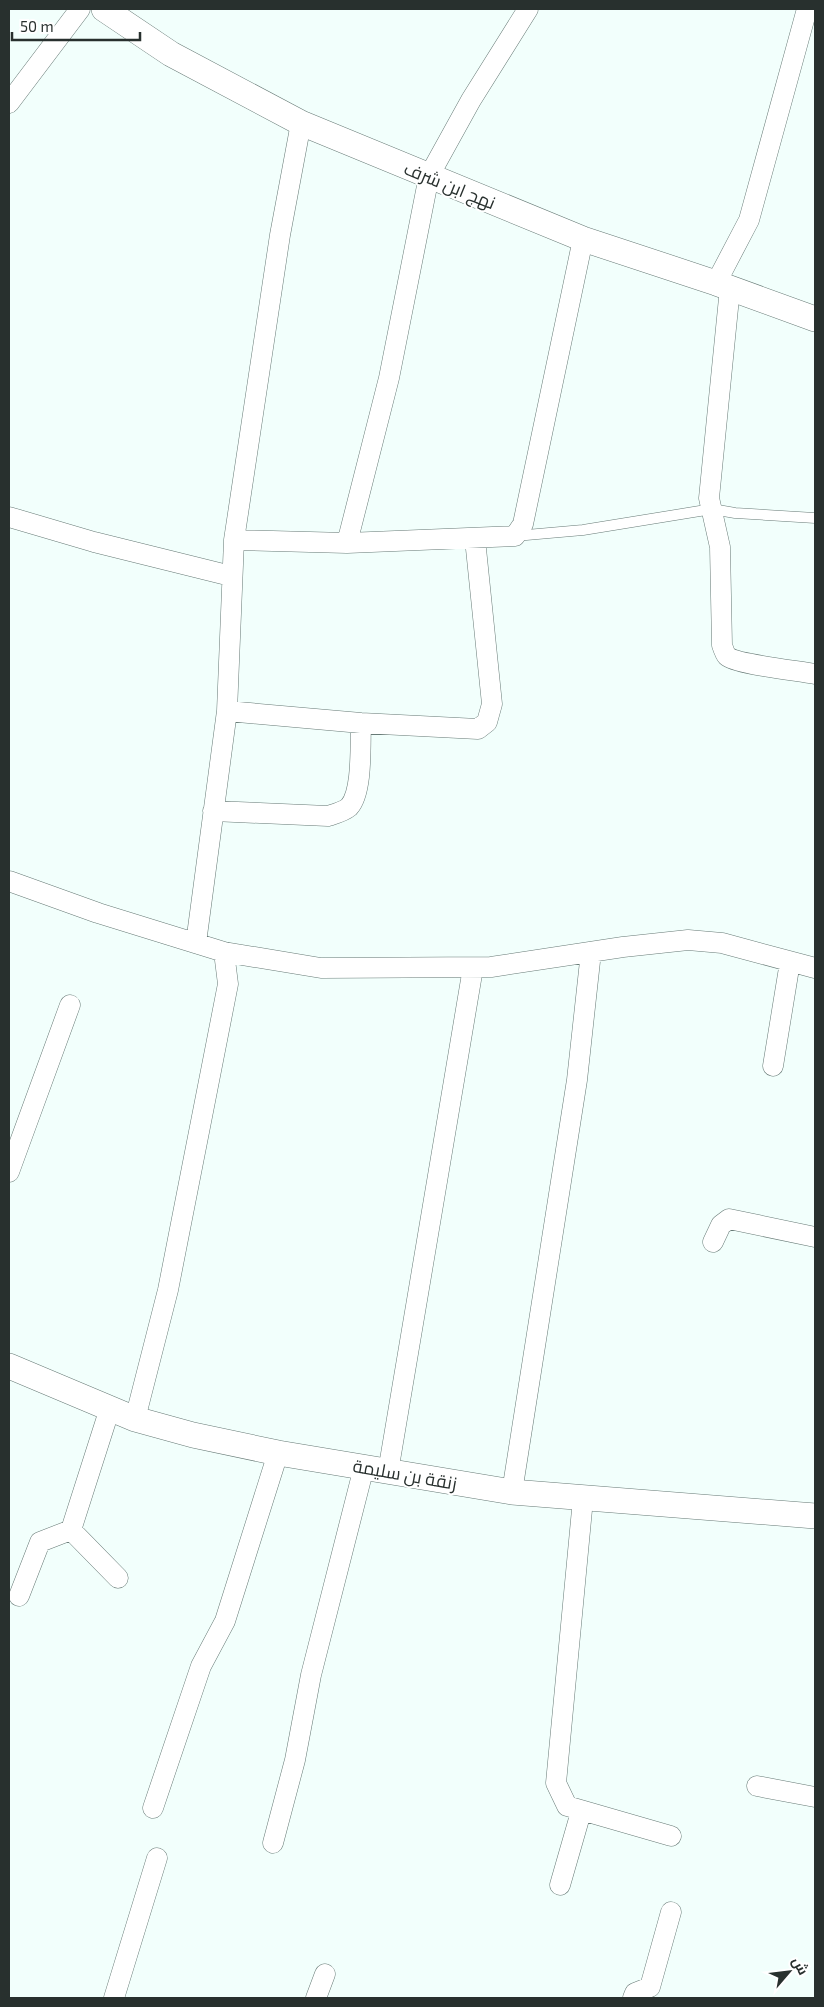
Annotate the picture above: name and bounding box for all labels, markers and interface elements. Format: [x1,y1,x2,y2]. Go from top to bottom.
scale bar [12,10,140,42]
text: 50 m [20,17,54,35]
street label: نهج ابن شرف [400,157,499,215]
street label: زنقة بن سليمة [351,1454,459,1495]
north arrow [764,1947,814,1997]
text: ش [788,1954,813,1978]

